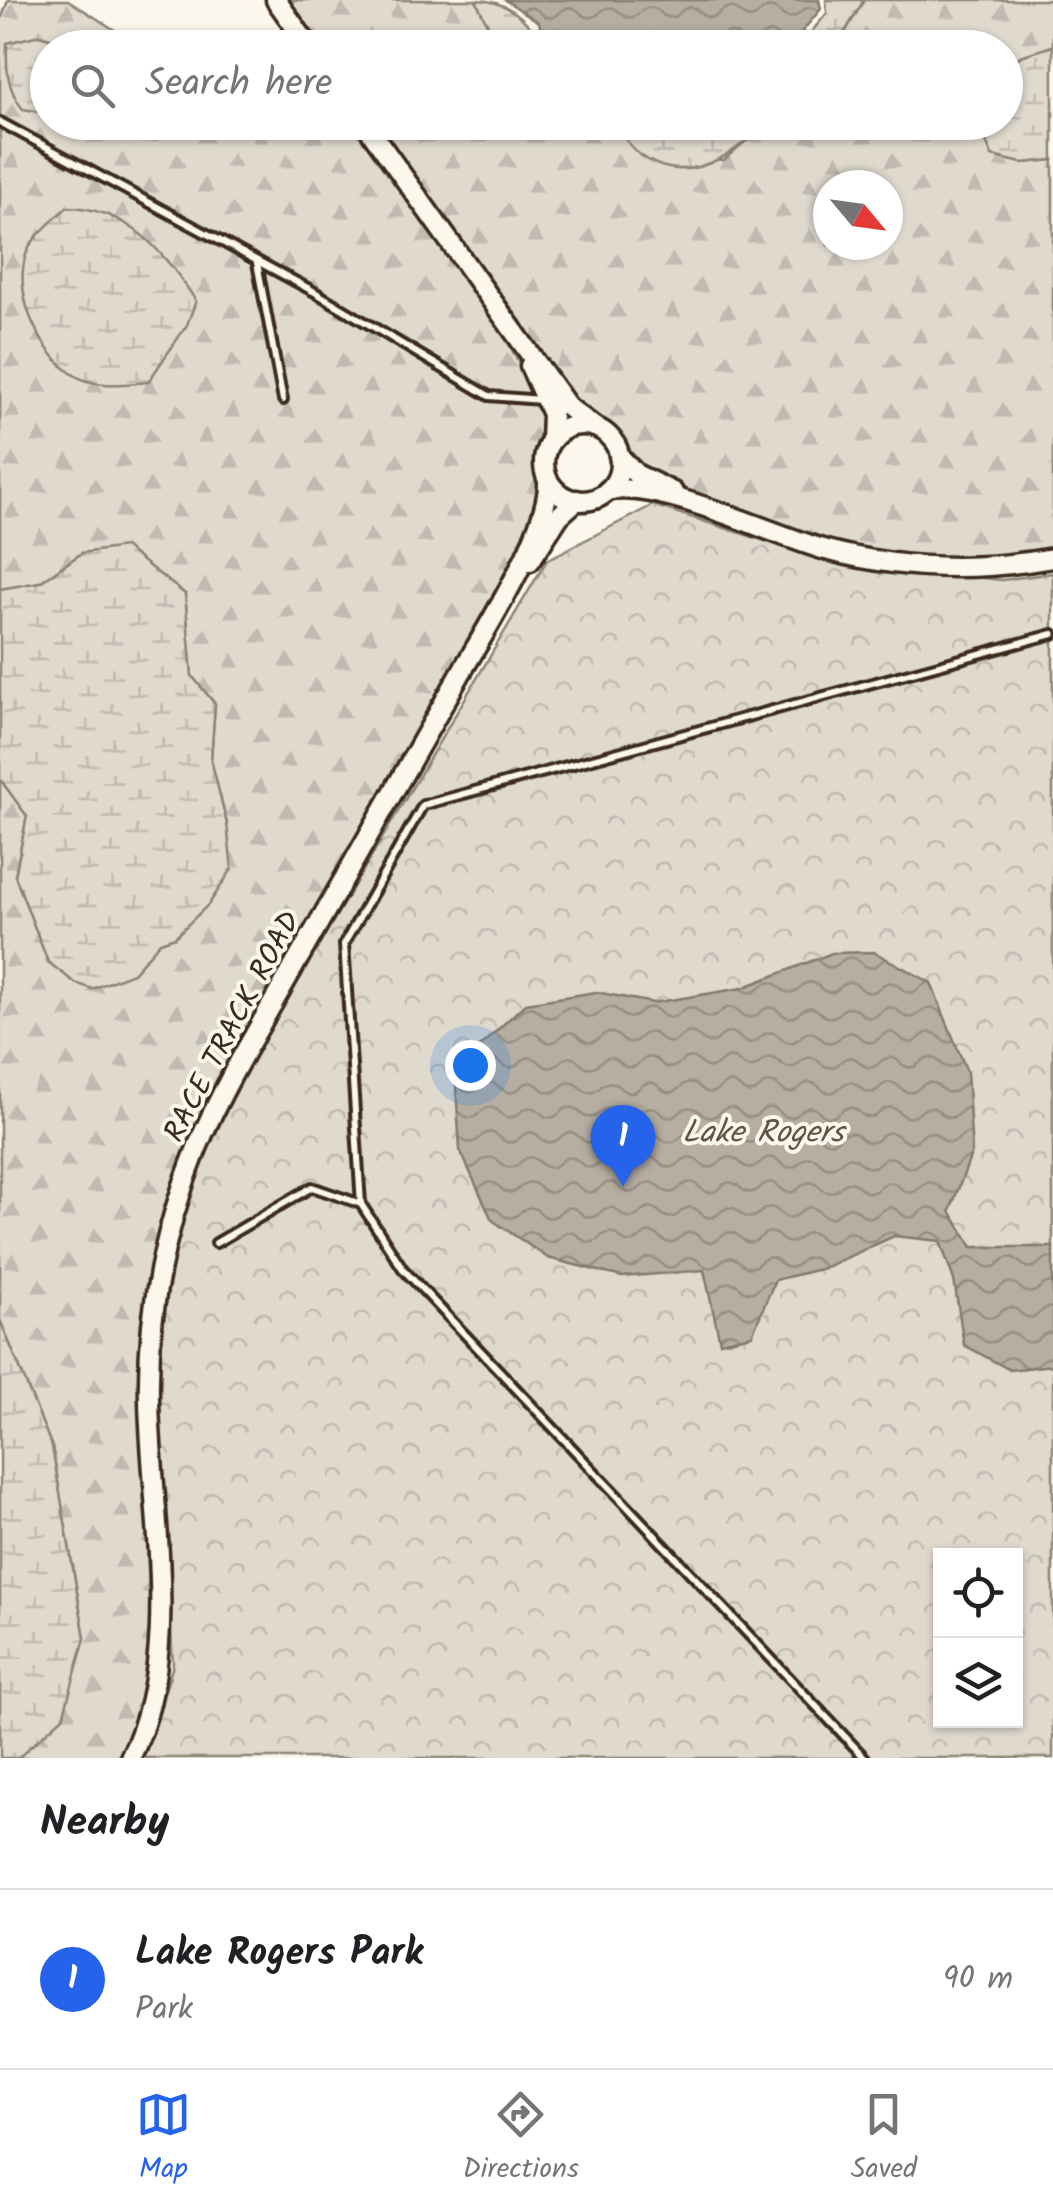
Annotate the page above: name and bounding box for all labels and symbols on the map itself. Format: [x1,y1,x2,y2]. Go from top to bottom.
north arrow [813,170,903,260]
street label: RACE TRACK ROAD [152,903,314,1151]
your location [445,1040,496,1091]
pin: 1 [590,1104,656,1187]
water label: Lake Rogers [682,1108,847,1159]

